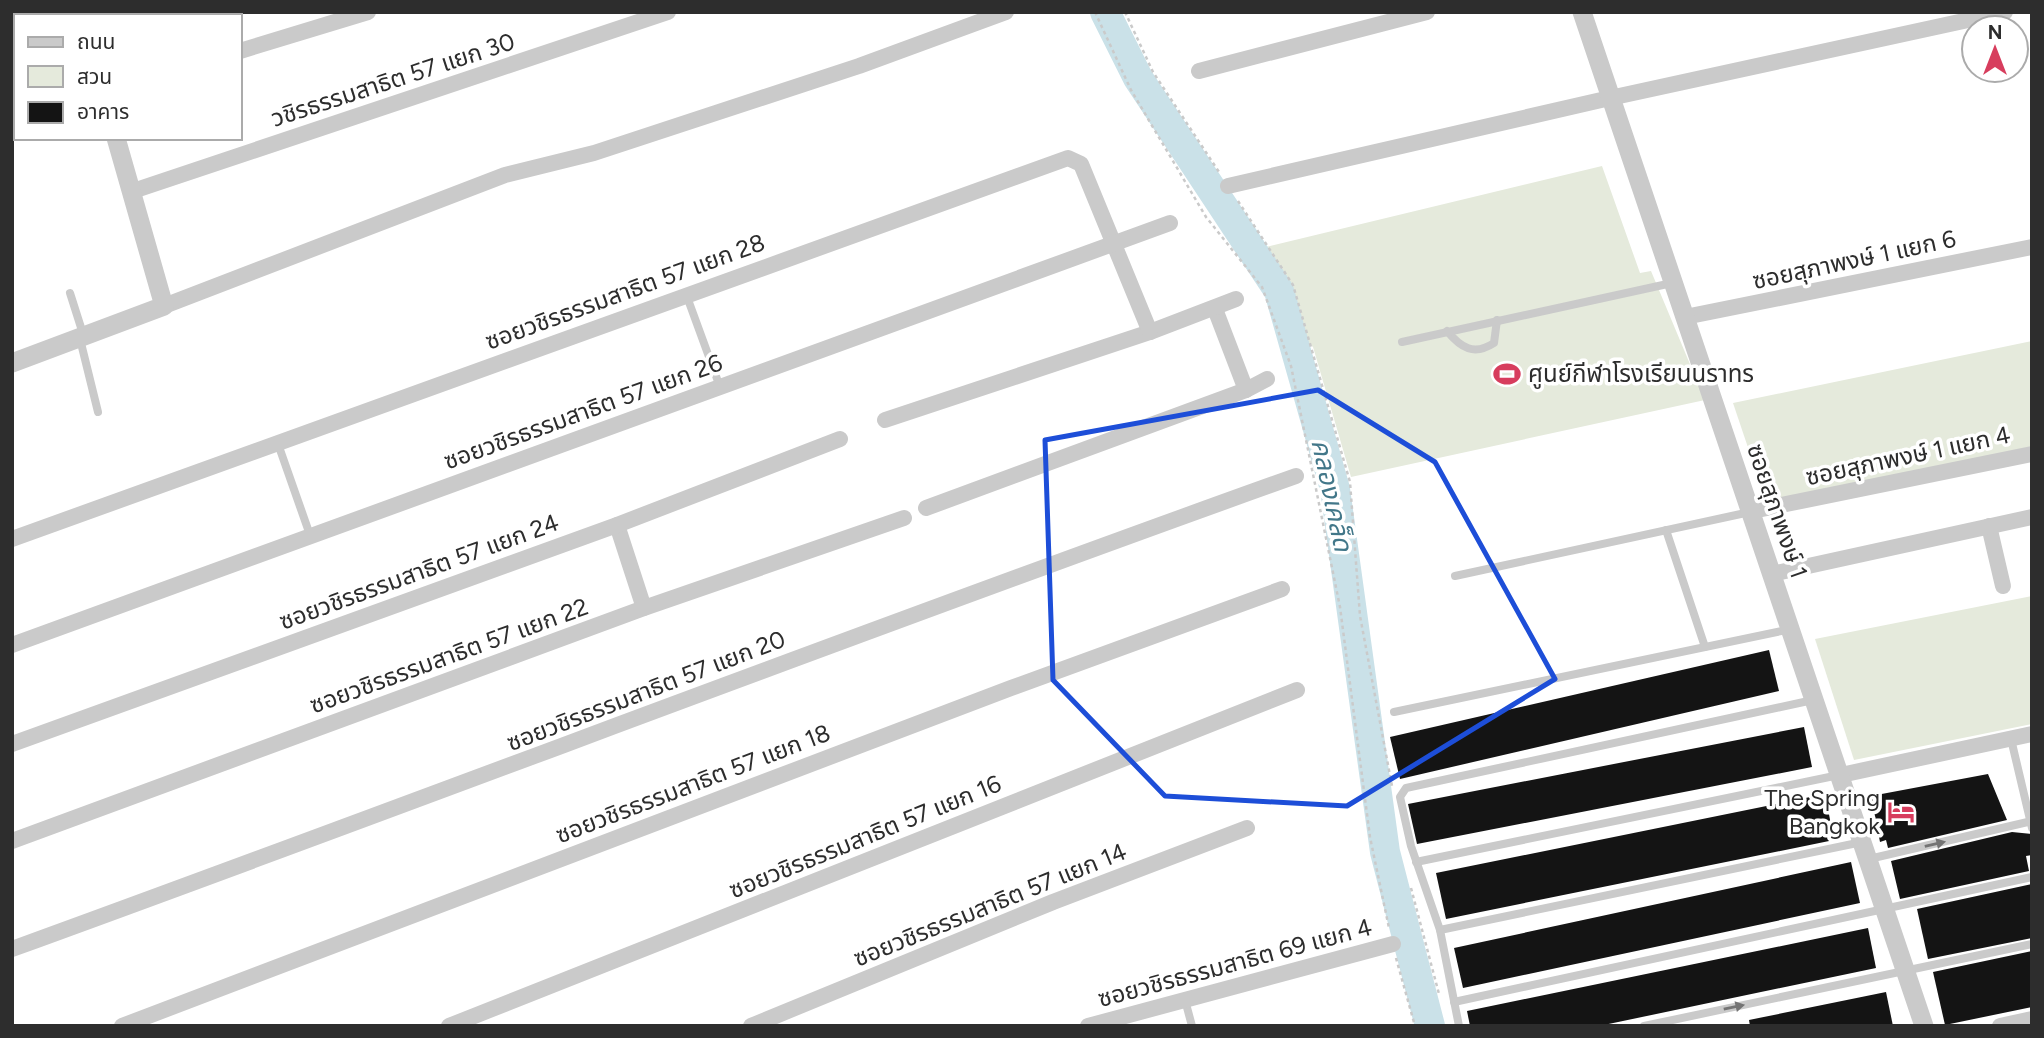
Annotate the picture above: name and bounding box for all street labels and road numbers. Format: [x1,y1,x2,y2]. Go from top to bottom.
street label: วชิรธรรมสาธิต 57 แยก 30 [267,26,518,133]
street label: ซอยสุภาพงษ์ 1 แยก 6 [1750,224,1958,296]
street label: ซอยวชิรธรรมสาธิต 57 แยก 28 [481,227,769,356]
street label: ซอยวชิรธรรมสาธิต 57 แยก 26 [440,348,726,475]
street label: ซอยสุภาพงษ์ 1 แยก 4 [1803,420,2013,492]
street label: ซอยสุภาพงษ์ 1 [1740,440,1814,582]
street label: ซอยวชิรธรรมสาธิต 57 แยก 24 [275,507,563,636]
street label: ซอยวชิรธรรมสาธิต 57 แยก 22 [306,592,592,719]
street label: ซอยวชิรธรรมสาธิต 57 แยก 20 [502,624,789,757]
street label: ซอยวชิรธรรมสาธิต 57 แยก 18 [551,718,834,849]
street label: ซอยวชิรธรรมสาธิต 57 แยก 16 [725,769,1005,904]
street label: ซอยวชิรธรรมสาธิต 57 แยก 14 [849,836,1131,973]
street label: ซอยวชิรธรรมสาธิต 69 แยก 4 [1095,912,1375,1013]

